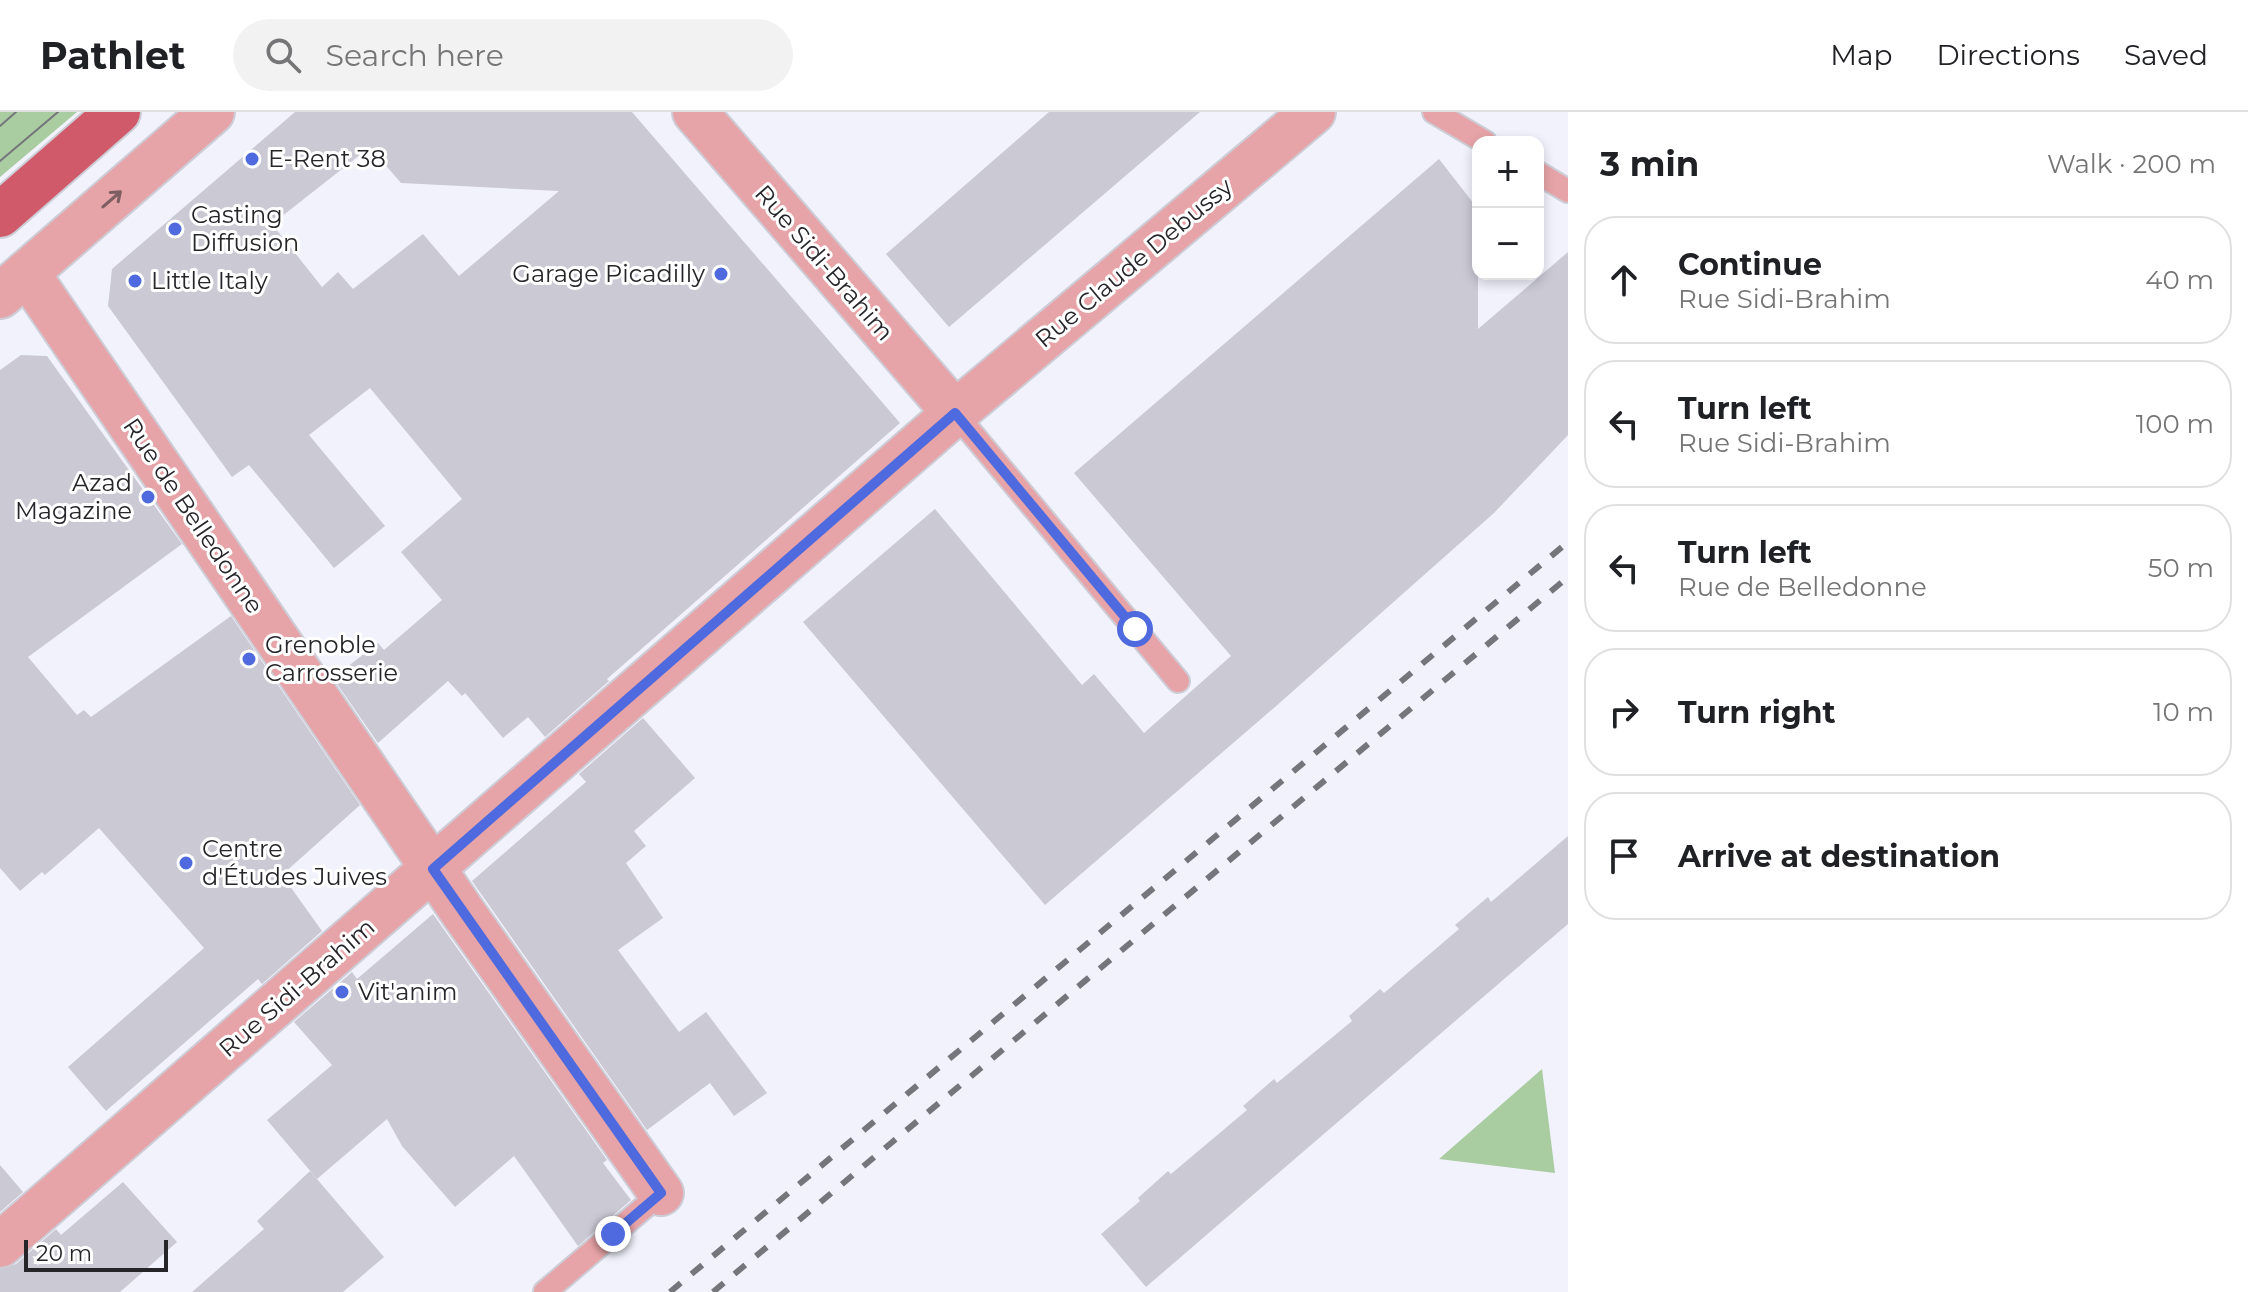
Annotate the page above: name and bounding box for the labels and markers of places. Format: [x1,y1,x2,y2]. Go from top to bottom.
place label: E-Rent 38 [268,144,386,173]
marker: E-Rent 38 [243,150,261,168]
place label: Casting Diffusion [191,200,299,257]
marker: Casting Diffusion [166,220,184,238]
place label: Garage Picadilly [512,259,705,288]
marker: Garage Picadilly [712,265,730,283]
place label: Little Italy [151,266,268,295]
marker: Little Italy [126,272,144,290]
place label: Azad Magazine [15,468,132,525]
marker: Azad Magazine [139,488,157,506]
place label: Grenoble Carrosserie [265,630,398,687]
marker: Grenoble Carrosserie [240,650,258,668]
place label: Centre d'Études Juives [202,834,387,891]
marker: Centre d'Études Juives [177,854,195,872]
place label: Vit'anim [358,977,457,1006]
marker: Vit'anim [333,983,351,1001]

